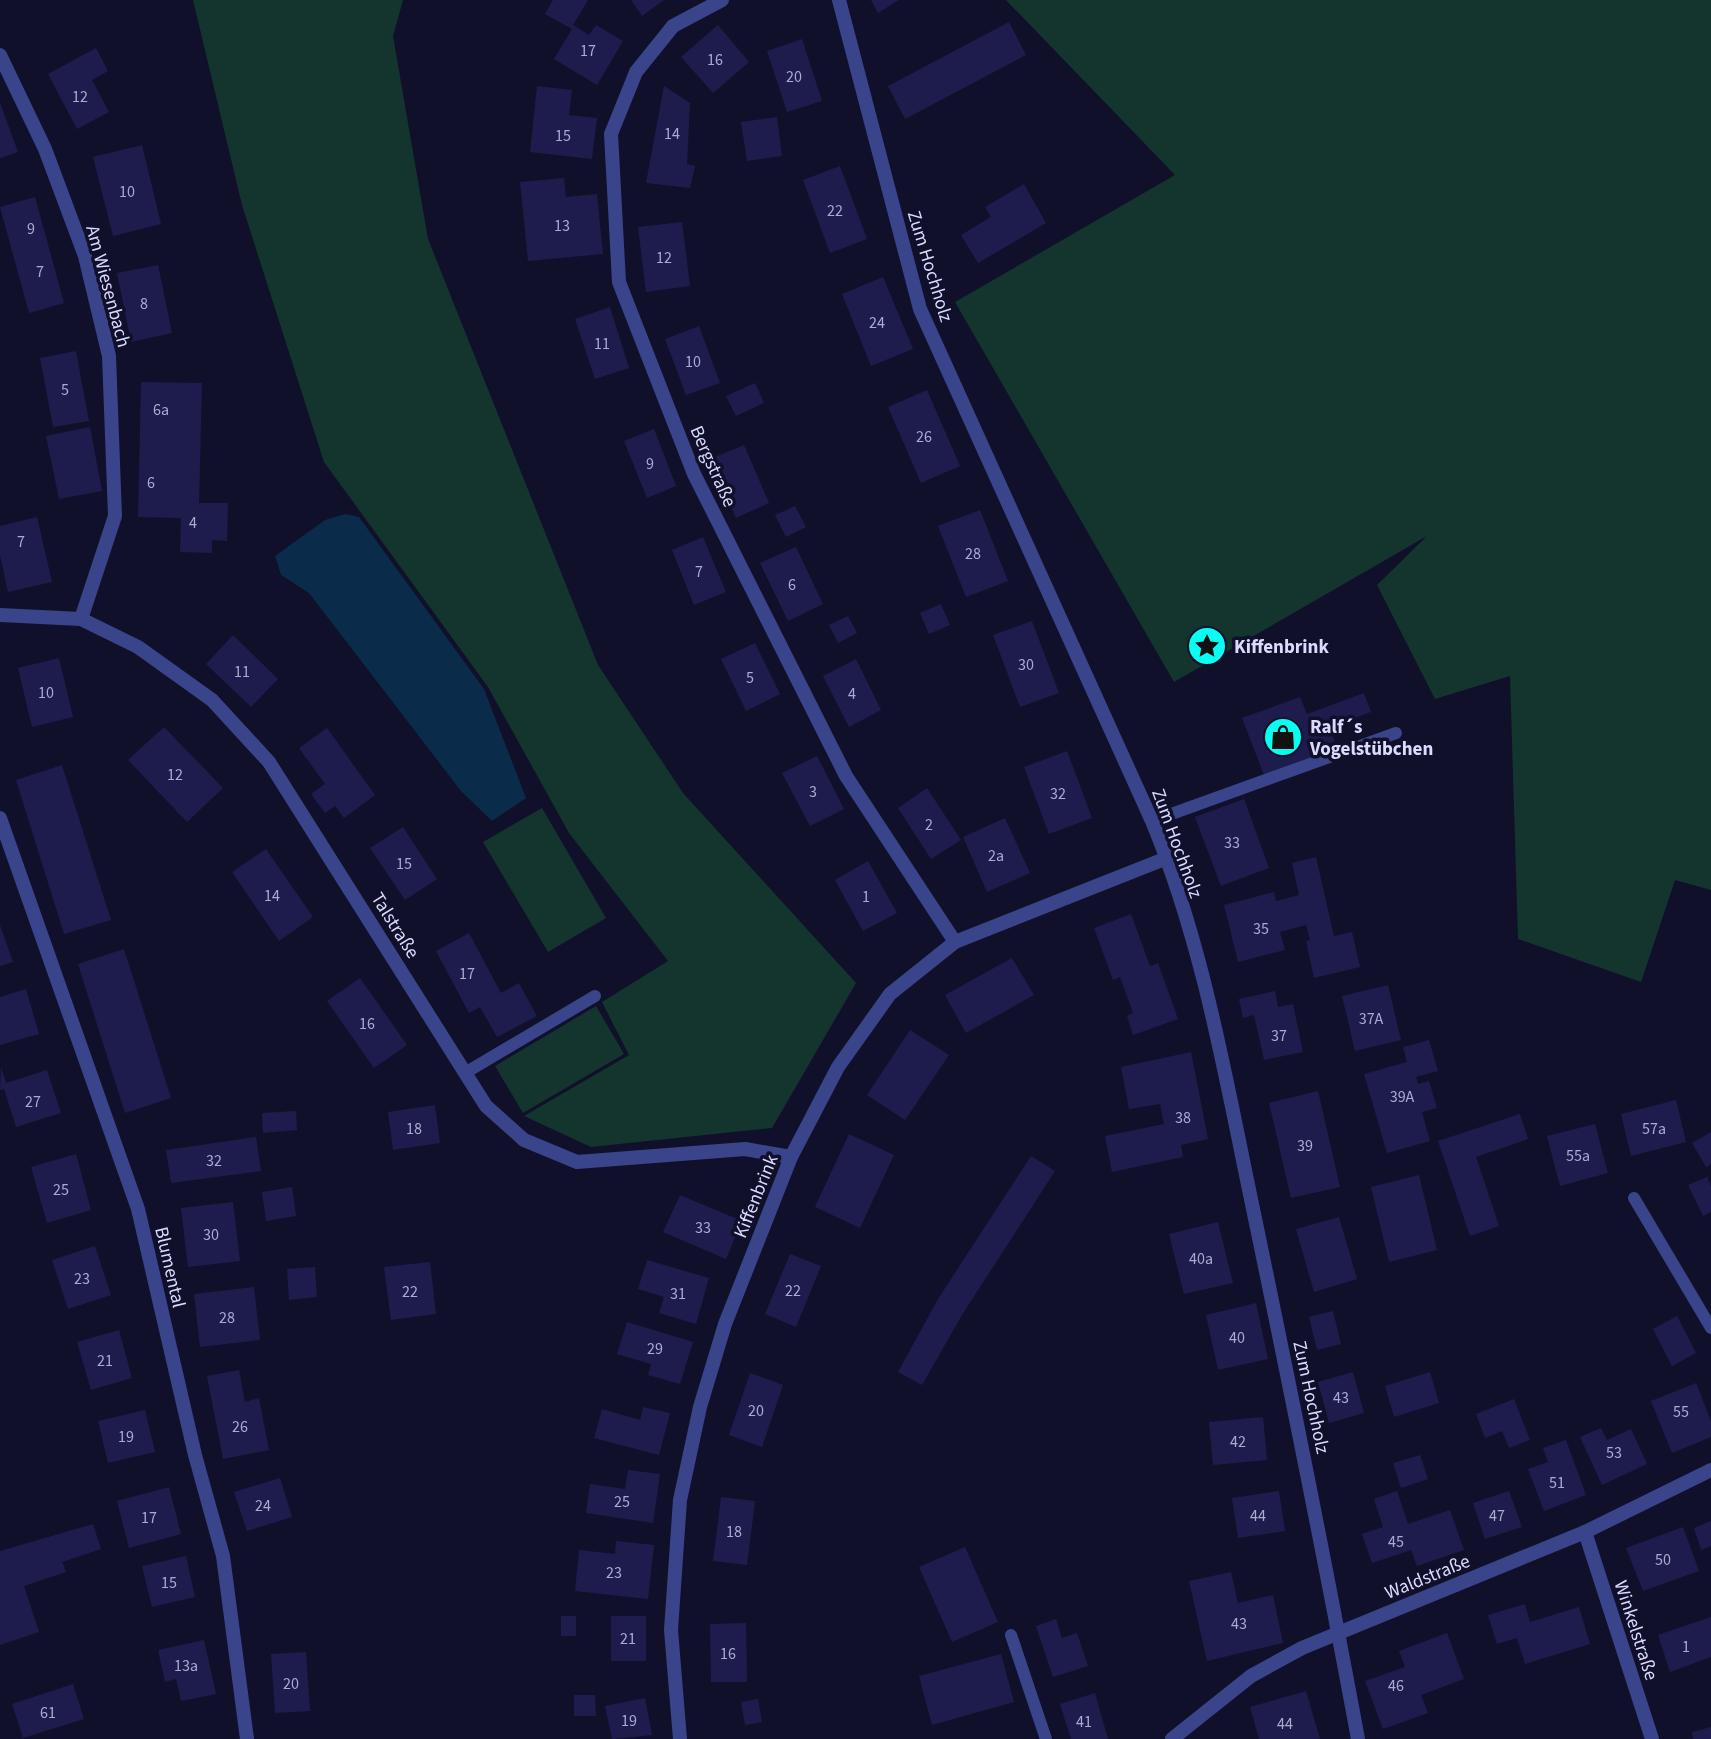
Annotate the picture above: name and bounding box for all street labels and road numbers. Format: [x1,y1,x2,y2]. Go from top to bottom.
street label: Zum Hochholz [900,208,959,325]
street label: Am Wiesenbach [78,222,137,350]
street label: Bergstraße [683,422,743,512]
street label: Zum Hochholz [1144,785,1209,902]
street label: Talstraße [364,888,426,964]
street label: Kiffenbrink [727,1150,786,1242]
street label: Blumental [147,1224,192,1311]
street label: Zum Hochholz [1285,1338,1336,1456]
street label: Waldstraße [1381,1548,1474,1607]
street label: Winkelstraße [1607,1577,1664,1684]

